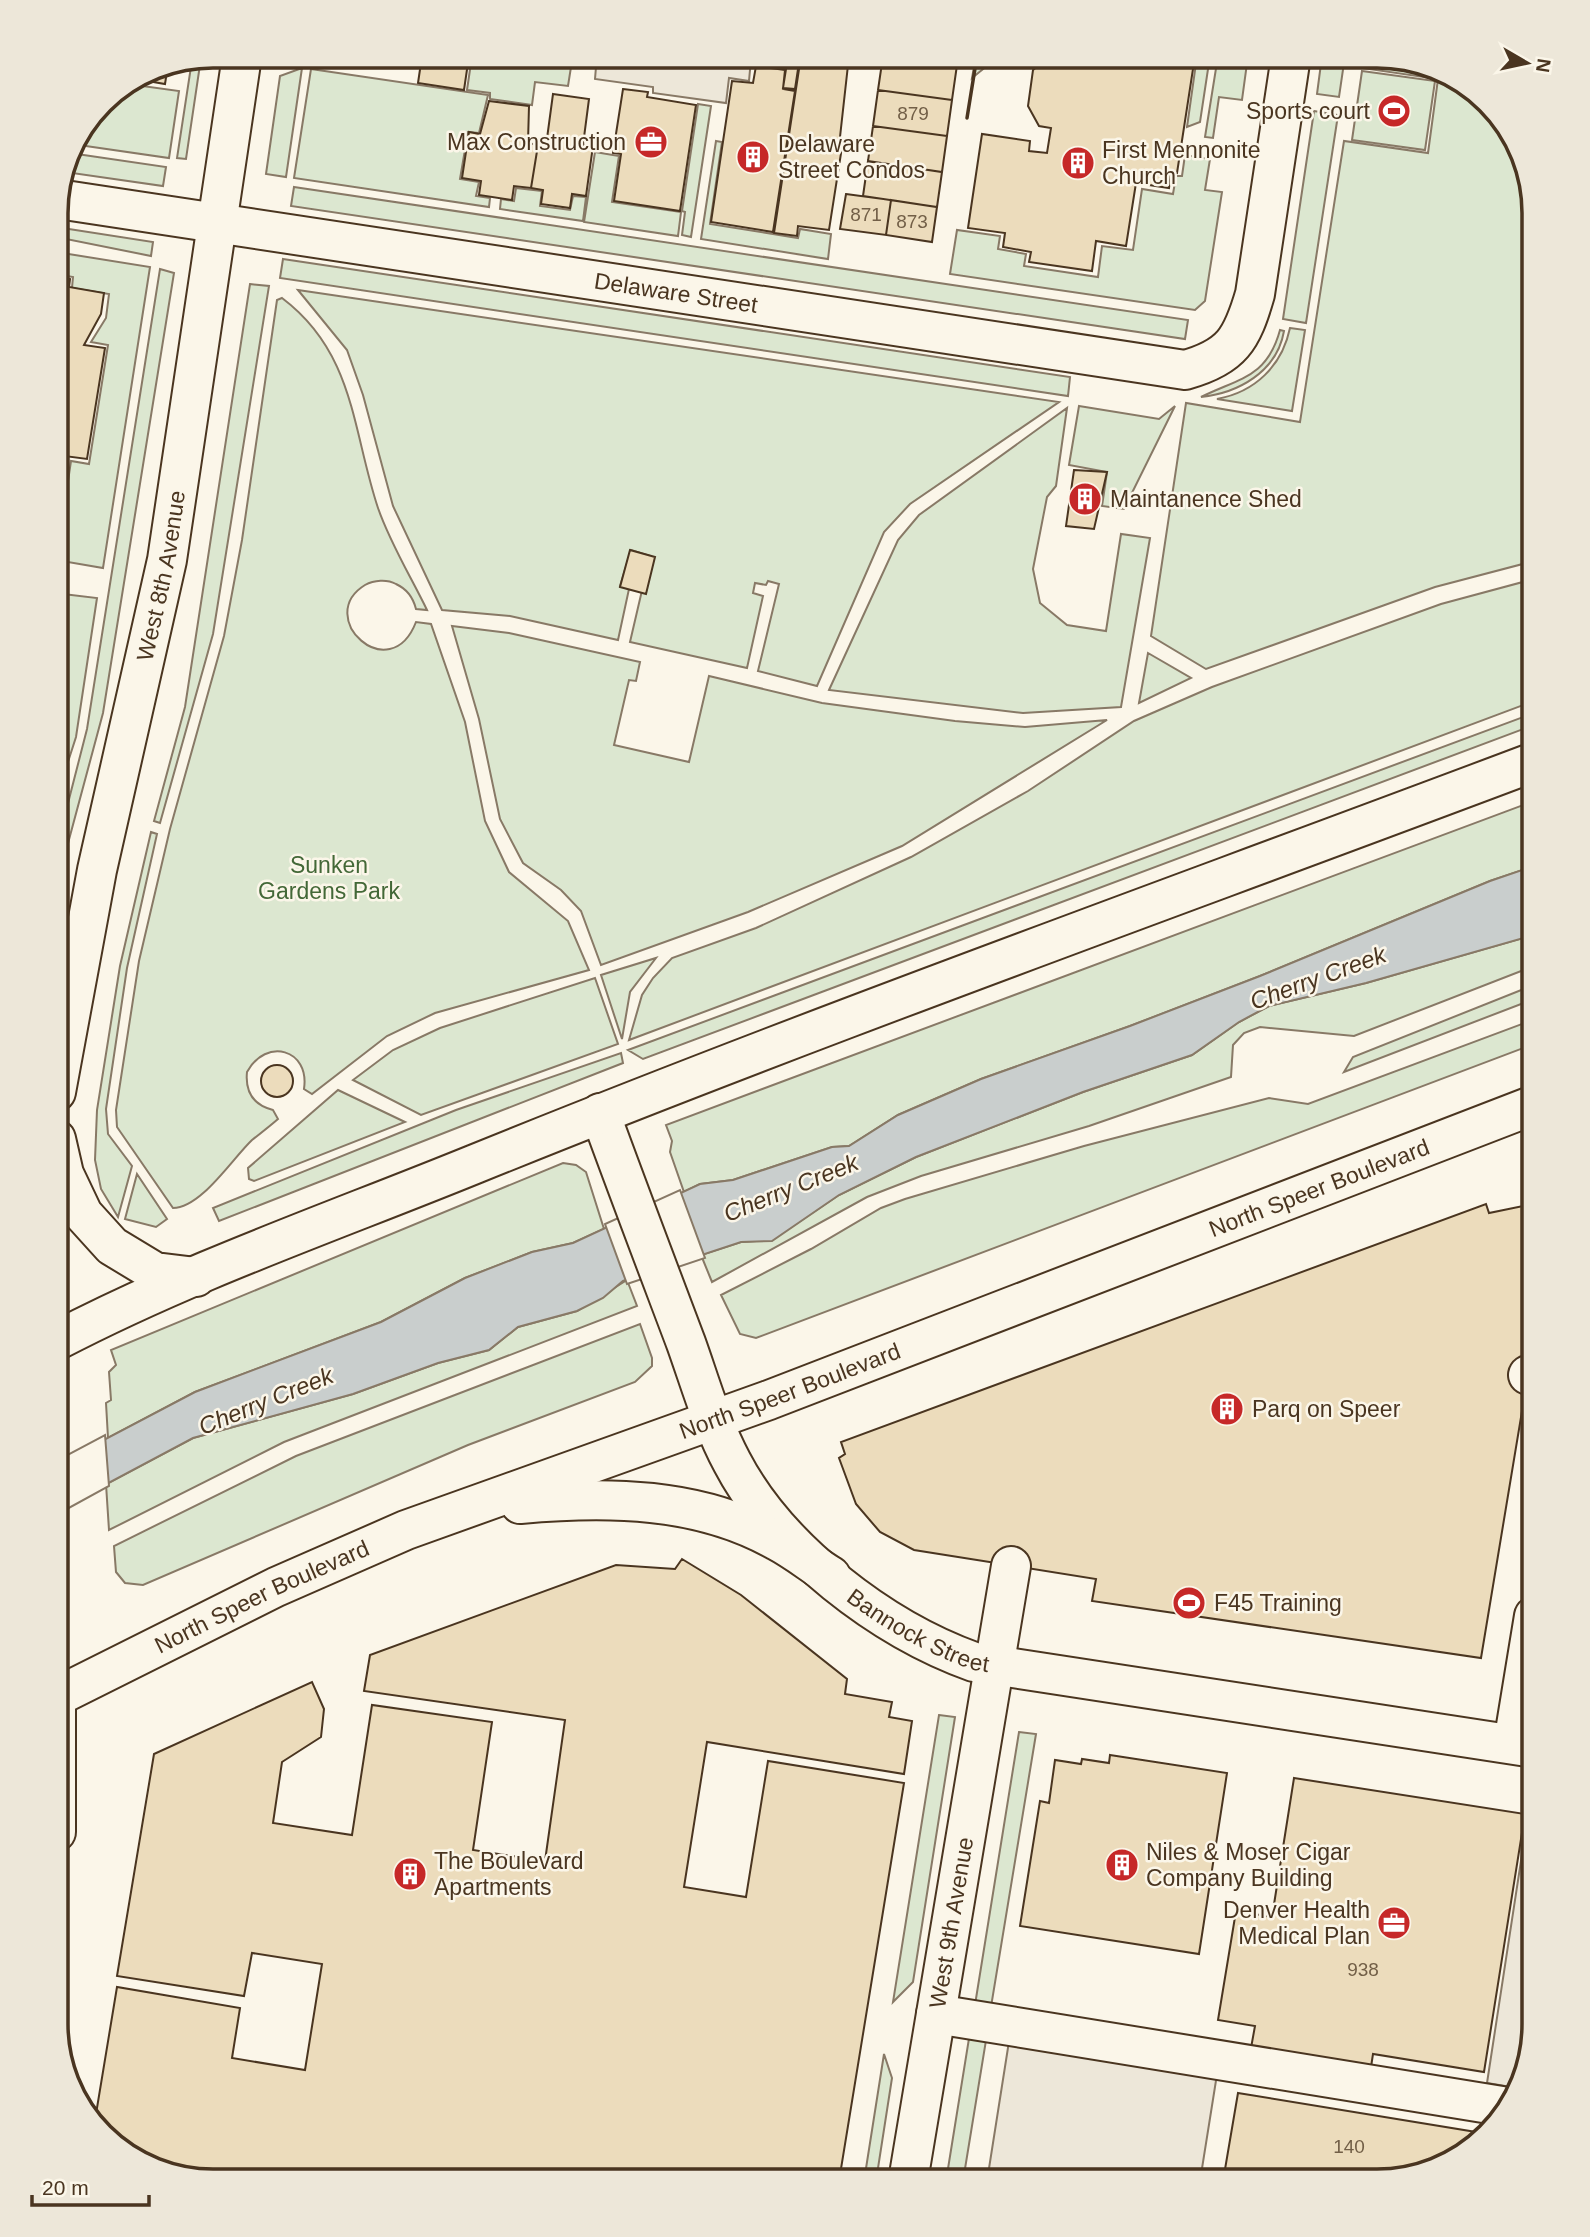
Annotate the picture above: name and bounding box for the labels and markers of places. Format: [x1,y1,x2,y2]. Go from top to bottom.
sports icon: Sports court [1375,92,1413,130]
place label: Sports court [1246,98,1371,124]
office icon: Max Construction [632,123,670,161]
place label: Max Construction [447,129,626,155]
place label: Delaware Street Condos [778,131,925,183]
place label: First Mennonite Church [1102,137,1261,189]
building icon: Delaware Street Condos [734,138,772,176]
building icon: First Mennonite Church [1059,144,1097,182]
building icon: Maintanence Shed [1066,480,1104,518]
place label: Maintanence Shed [1110,486,1302,512]
building icon: Parq on Speer [1208,1390,1246,1428]
place label: Parq on Speer [1252,1396,1401,1422]
sports icon: F45 Training [1170,1584,1208,1622]
place label: F45 Training [1214,1590,1342,1616]
place label: Niles & Moser Cigar Company Building [1146,1839,1351,1891]
building icon: Niles & Moser Cigar Company Building [1103,1846,1141,1884]
place label: The Boulevard Apartments [434,1848,584,1900]
building icon: The Boulevard Apartments [391,1855,429,1893]
place label: Denver Health Medical Plan [1223,1897,1370,1949]
office icon: Denver Health Medical Plan [1375,1904,1413,1942]

